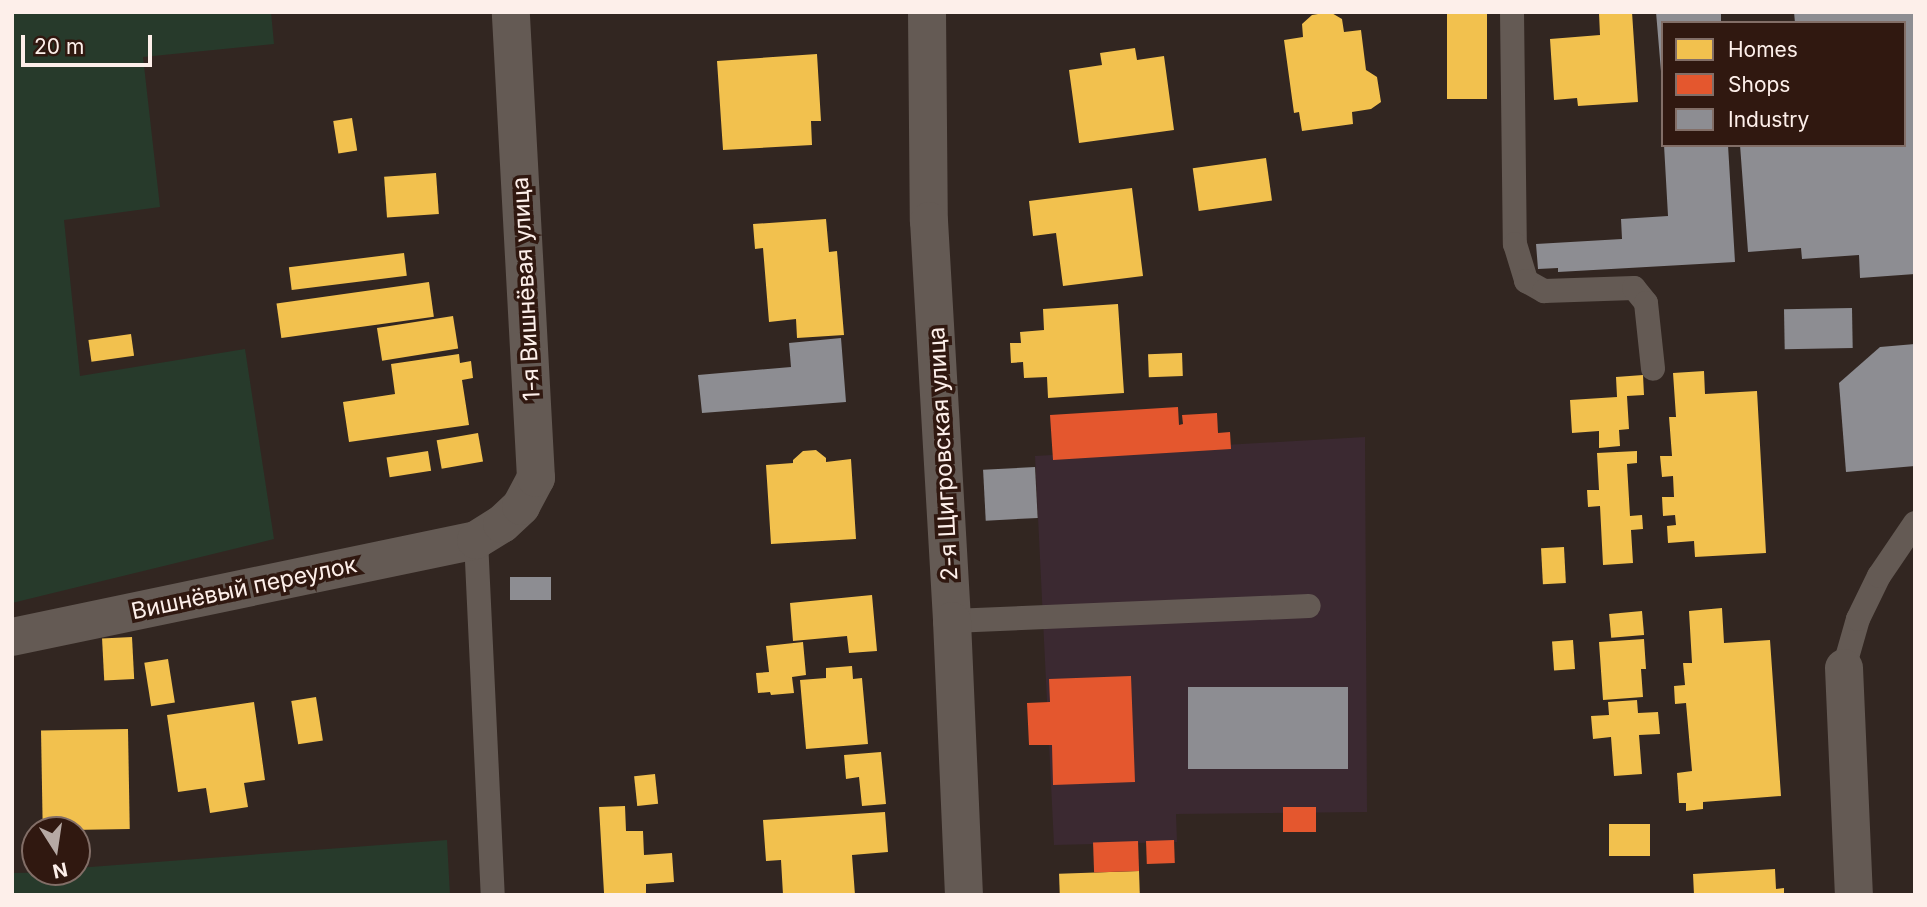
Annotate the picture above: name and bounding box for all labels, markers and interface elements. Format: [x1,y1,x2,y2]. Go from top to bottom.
scale bar [24,21,156,65]
legend [1661,21,1906,147]
text: 20 m [34,34,84,59]
text: Homes [1728,37,1798,62]
text: Shops [1728,72,1790,97]
text: Industry [1728,107,1809,132]
street label: 1-я Вишнёвая улица [506,176,546,402]
street label: 2-я Щигровская улица [923,326,963,582]
street label: Вишнёвый переулок [129,551,359,625]
north arrow [21,816,91,886]
text: N [51,857,70,883]

